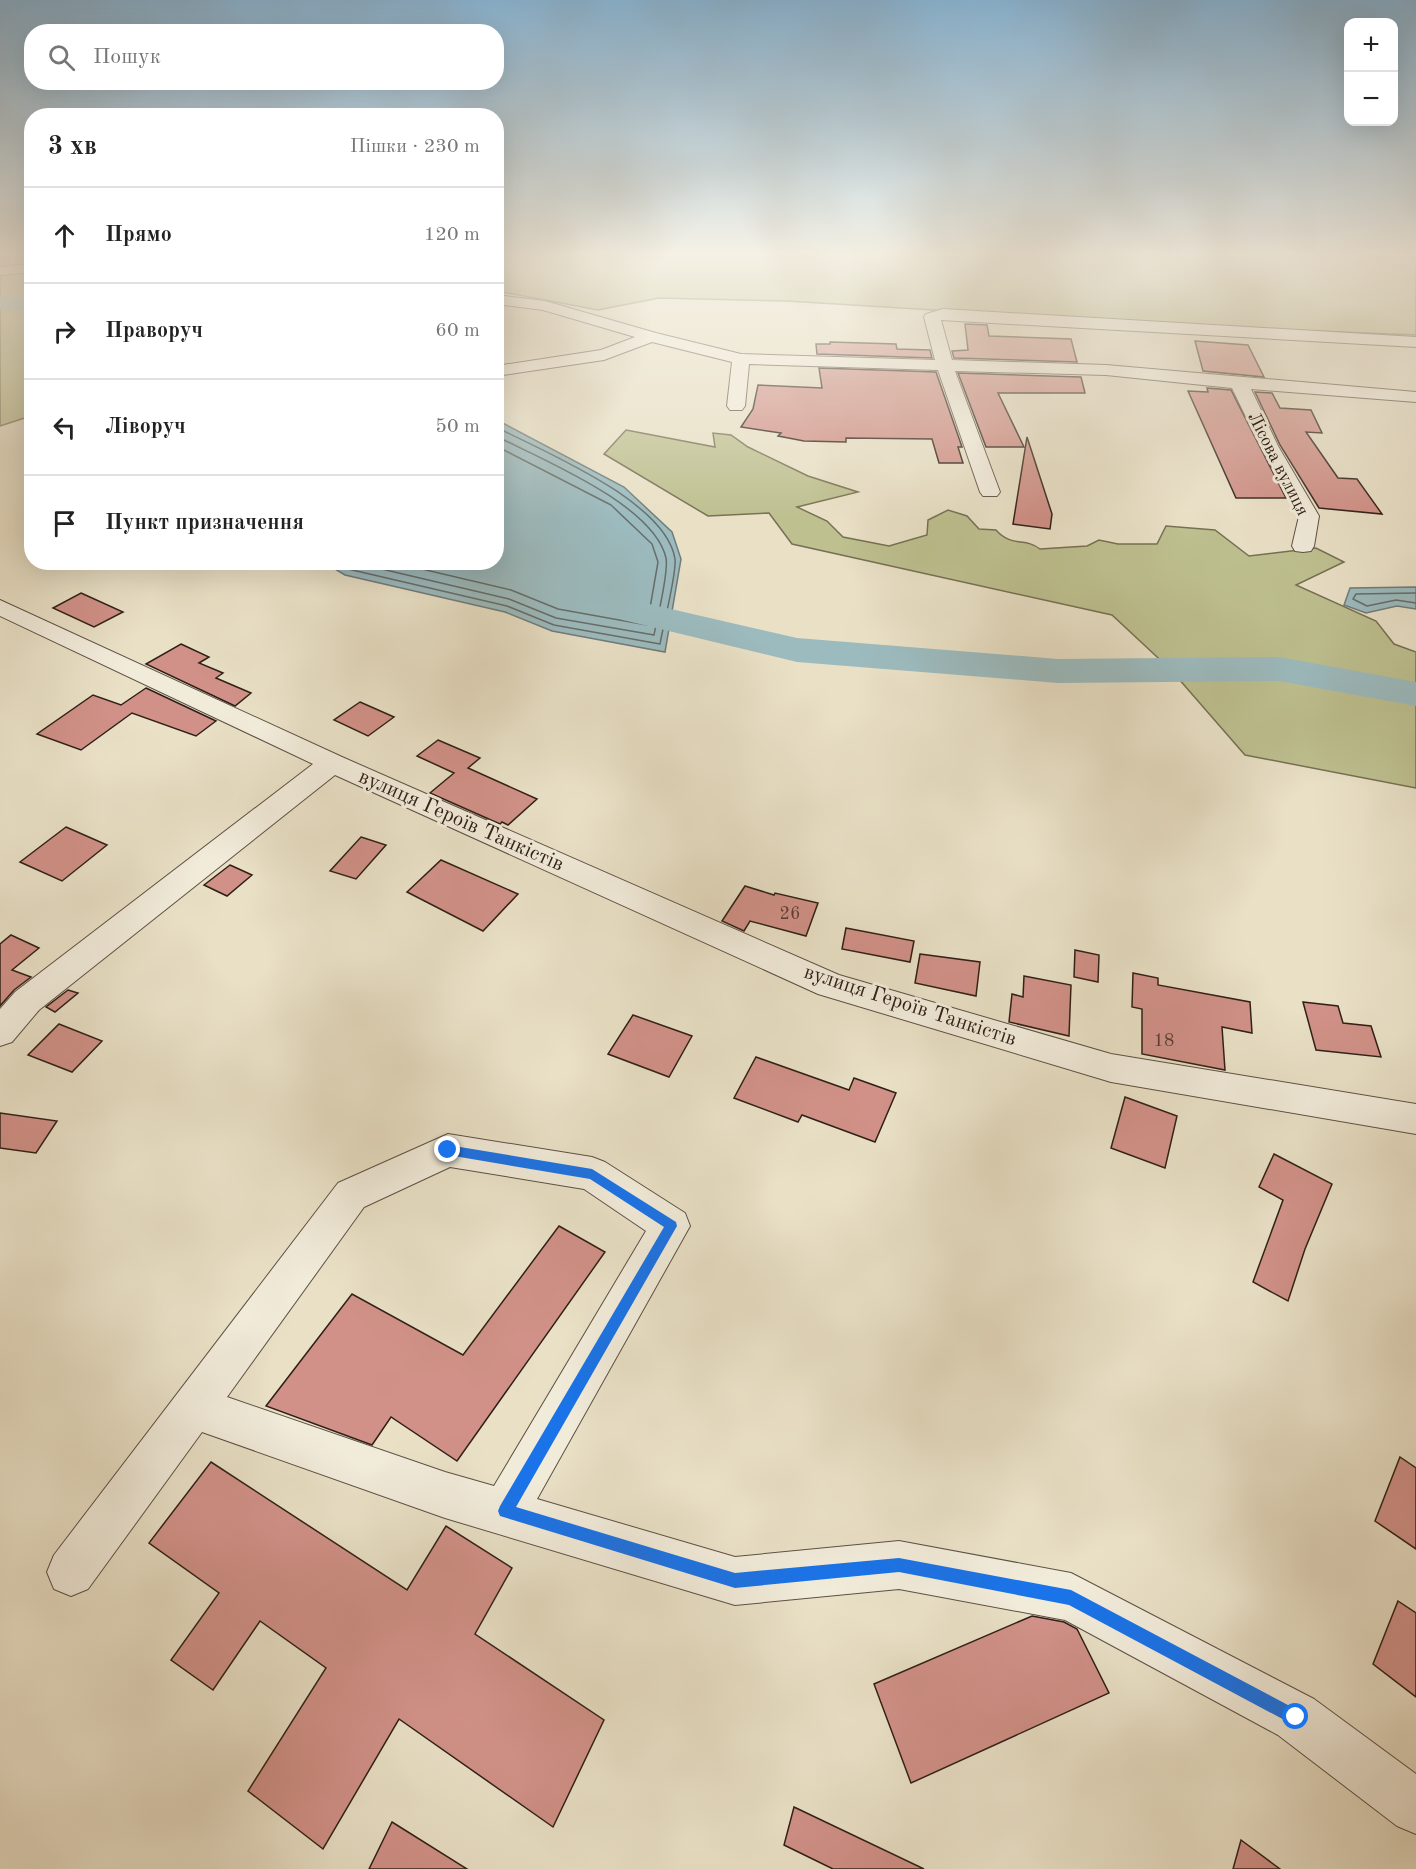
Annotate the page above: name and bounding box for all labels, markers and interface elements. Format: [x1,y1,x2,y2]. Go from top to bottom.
map controls [1344,18,1398,126]
button: + [1344,18,1398,72]
search box [24,24,504,90]
icon: search [45,41,78,74]
text: Пошук [93,46,161,68]
button: − [1344,72,1398,126]
text: 3 хв [48,134,97,160]
text: Пішки · 230 m [350,137,480,157]
icon: ahead [48,219,81,252]
text: Прямо [105,224,172,246]
text: 120 m [424,225,480,245]
icon: right [48,315,81,348]
text: Праворуч [105,320,203,342]
text: 60 m [435,321,480,341]
street label: Лісова вулиця [1244,409,1312,519]
icon: left [48,411,81,444]
text: Ліворуч [105,416,186,438]
text: 50 m [435,417,480,437]
icon: arrive [48,507,81,540]
text: Пункт призначення [105,512,304,534]
street label: вулиця Героїв Танкістів [355,766,567,876]
house number: 26 [780,905,800,923]
street label: вулиця Героїв Танкістів [801,962,1019,1050]
house number: 18 [1154,1032,1174,1050]
route end [434,1136,460,1162]
route start [1282,1703,1308,1729]

